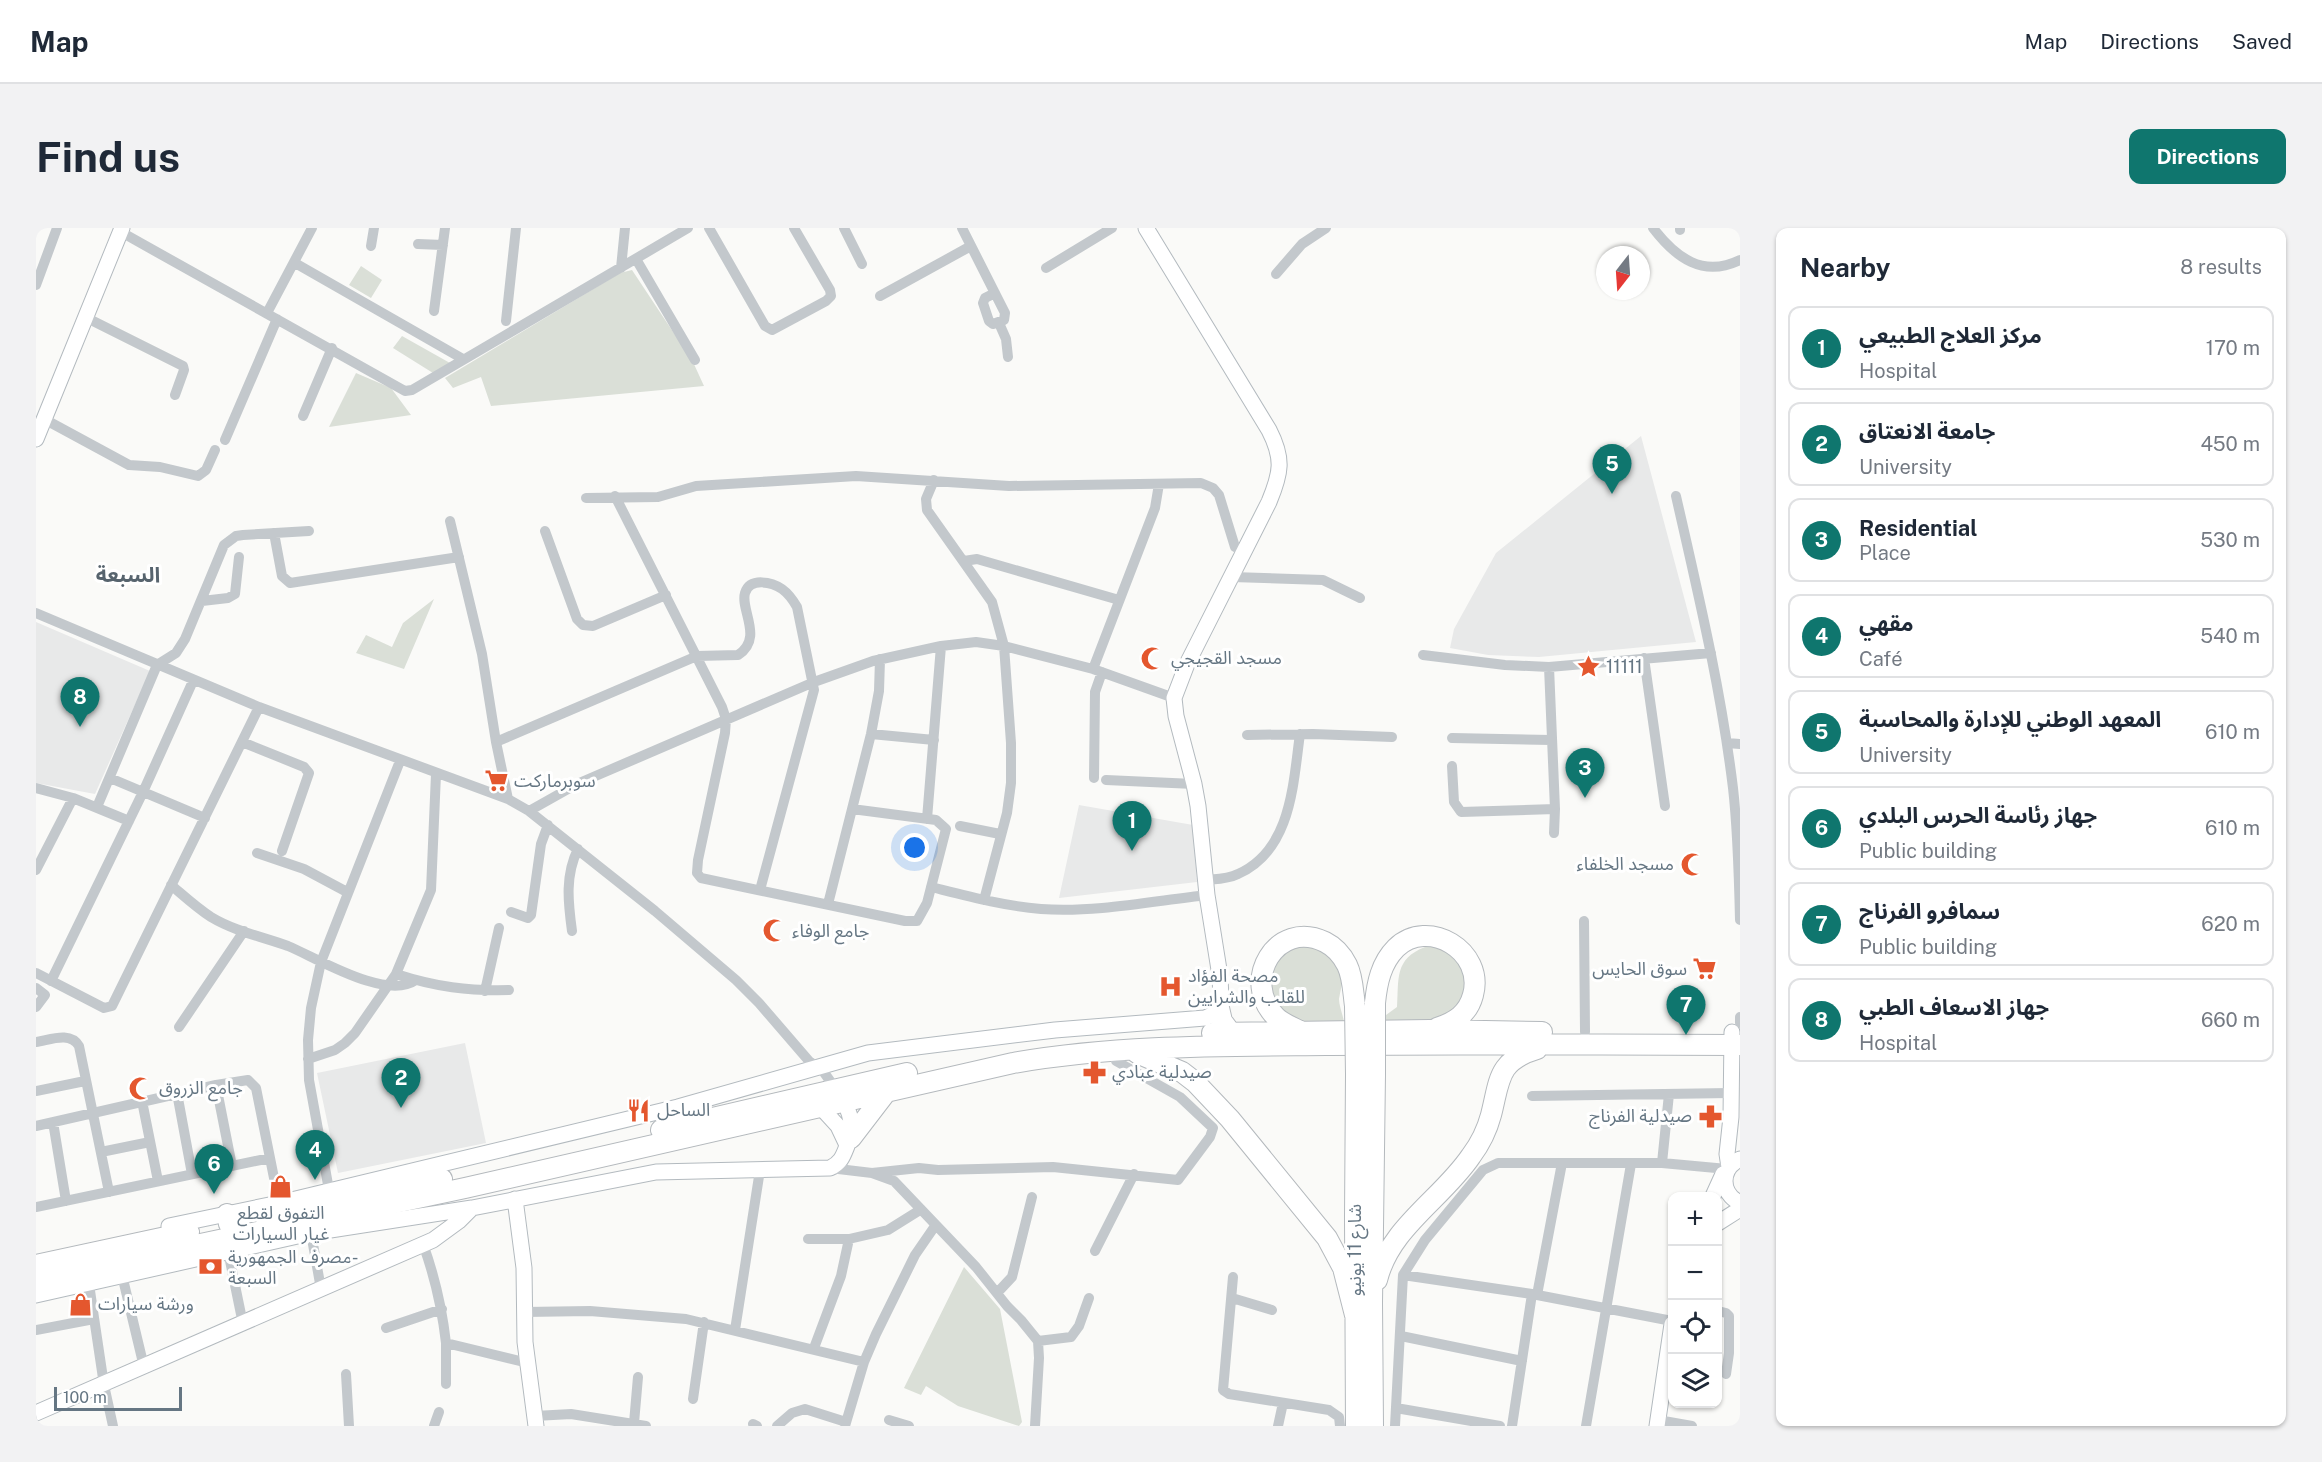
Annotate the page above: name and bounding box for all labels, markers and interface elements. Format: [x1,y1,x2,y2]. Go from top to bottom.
text: Map [30,25,89,58]
text: Map [2025,29,2067,54]
text: Directions [2100,29,2199,54]
text: Saved [2232,29,2292,54]
button: Directions [2129,129,2286,184]
text: Find us [36,132,180,181]
north arrow [1596,246,1650,300]
text: Nearby [1800,252,1890,283]
text: 8 results [2180,255,2262,279]
text: مركز العلاج الطبيعي [1859,322,2042,348]
text: 1 [1817,336,1826,360]
text: 170 m [2206,336,2260,360]
text: Hospital [1859,359,1937,383]
text: جامعة الانعتاق [1859,418,1995,444]
text: 2 [1815,432,1828,456]
text: 450 m [2200,432,2260,456]
pin: 5 [1592,444,1632,494]
text: University [1859,455,1952,479]
text: Residential [1859,515,1977,541]
text: 3 [1815,528,1828,552]
text: 530 m [2200,528,2260,552]
text: Place [1859,541,1911,565]
district label: السبعة [96,562,160,587]
text: مقهي [1859,610,1914,636]
text: 4 [1815,624,1828,648]
text: 540 m [2200,624,2260,648]
mosque icon: مسجد القجيجي [1140,645,1166,671]
place label: مسجد القجيجي [1171,647,1282,671]
text: Café [1859,647,1902,671]
place icon: 11111 [1575,654,1601,680]
place label: 11111 [1606,656,1643,677]
pin: 8 [60,678,99,727]
text: المعهد الوطني للإدارة والمحاسبة [1859,706,2161,732]
text: 5 [1815,720,1828,744]
text: 610 m [2205,720,2260,744]
text: University [1859,743,1952,767]
pin: 3 [1566,748,1604,798]
supermarket icon: سوبرماركت [483,768,509,794]
place label: سوبرماركت [514,770,596,792]
pin: 1 [1112,802,1152,851]
text: جهاز رئاسة الحرس البلدي [1859,802,2097,828]
text: 6 [1815,816,1828,840]
text: 610 m [2205,816,2260,840]
your location [900,833,929,862]
text: Public building [1859,839,1997,863]
mosque icon: مسجد الخلفاء [1679,851,1705,877]
place label: مسجد الخلفاء [1576,853,1674,874]
text: سمافرو الفرناج [1859,898,2000,924]
text: 7 [1815,912,1828,936]
text: 620 m [2201,912,2260,936]
mosque icon: جامع الوفاء [761,918,787,944]
place label: جامع الوفاء [792,920,869,945]
text: Public building [1859,935,1997,959]
supermarket icon: سوق الحايس [1692,956,1718,982]
place label: سوق الحايس [1592,958,1687,980]
place label: مصحة الفؤاد للقلب والشرايين [1188,965,1305,1008]
hospital icon: مصحة الفؤاد للقلب والشرايين [1157,973,1183,999]
pin: 7 [1666,986,1706,1035]
text: جهاز الاسعاف الطبي [1859,994,2049,1020]
text: 8 [1815,1008,1828,1032]
text: 660 m [2201,1008,2260,1032]
text: Hospital [1859,1031,1937,1055]
pin: 2 [382,1058,421,1108]
pharmacy icon: صيدلية عبادي [1081,1059,1107,1085]
place label: صيدلية عبادي [1112,1061,1212,1085]
mosque icon: جامع الزروق [128,1075,154,1101]
place label: جامع الزروق [159,1077,243,1102]
restaurant icon: الساحل [626,1097,652,1123]
place label: الساحل [657,1099,710,1121]
pharmacy icon: صيدلية الفرناج [1697,1103,1723,1129]
place label: صيدلية الفرناج [1589,1105,1692,1129]
pin: 4 [296,1130,334,1180]
pin: 6 [194,1144,234,1194]
shop icon: التفوق لقطع غيار السيارات [268,1174,294,1200]
map controls [1668,1192,1722,1408]
button: + [1668,1192,1722,1246]
place label: التفوق لقطع غيار السيارات [233,1202,329,1245]
street label: شارع 11 يونيو [1344,1204,1369,1296]
place label: مصرف الجمهورية- السبعة [228,1246,359,1288]
button: − [1668,1246,1722,1300]
bank icon: مصرف الجمهورية- السبعة [197,1254,223,1280]
shop icon: ورشة سيارات [67,1291,93,1317]
place label: ورشة سيارات [98,1293,194,1315]
button: locate [1668,1300,1722,1354]
button: layers [1668,1354,1722,1408]
scale bar [54,1384,182,1412]
text: 100 m [63,1388,107,1407]

